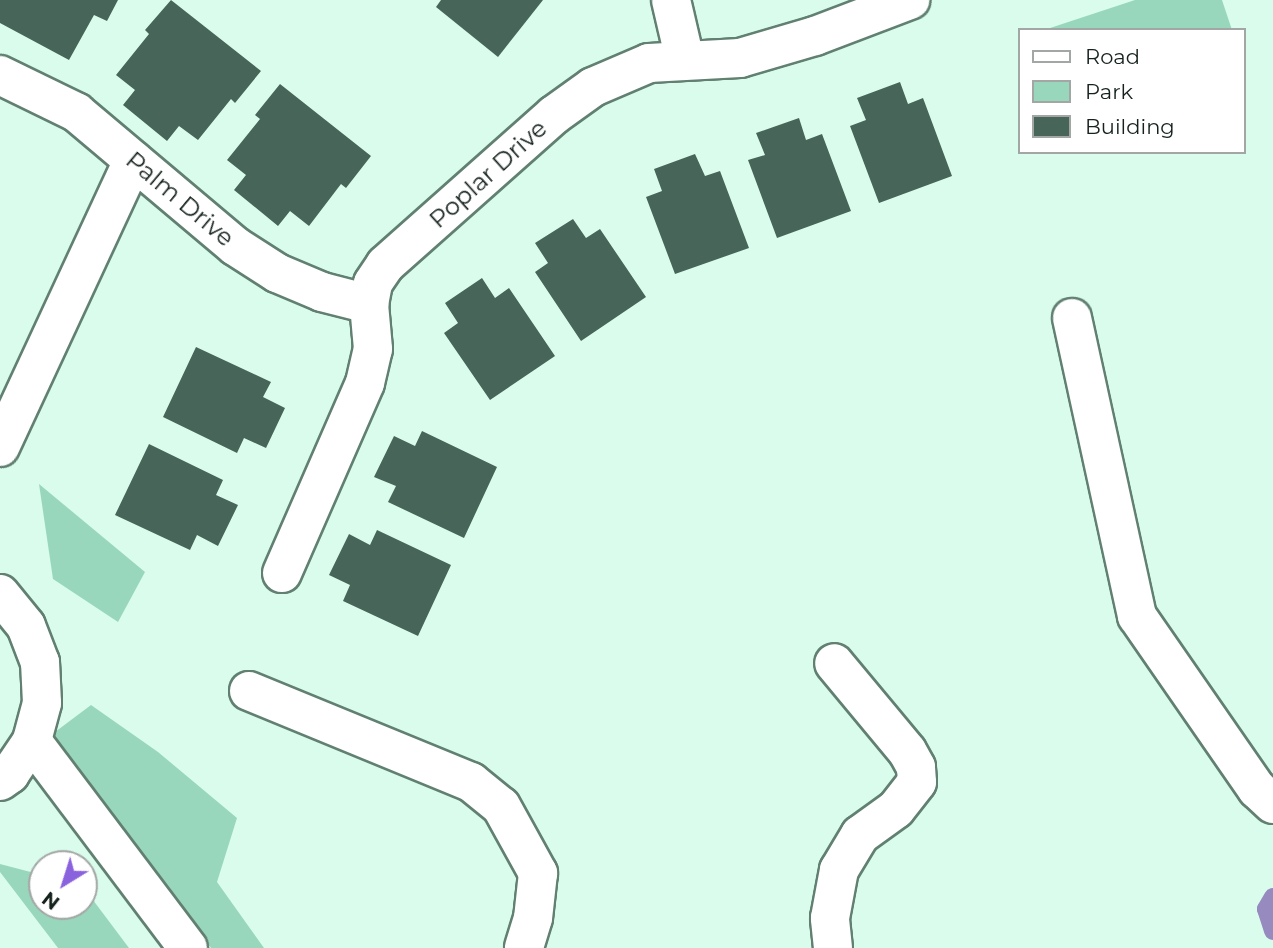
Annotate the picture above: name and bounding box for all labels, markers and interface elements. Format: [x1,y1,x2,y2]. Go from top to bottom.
legend [1018,28,1245,154]
text: Road [1085,44,1140,69]
text: Park [1085,79,1133,104]
street label: Poplar Drive [424,114,552,234]
text: Building [1085,114,1175,139]
street label: Palm Drive [120,146,240,252]
north arrow [28,850,98,920]
text: N [38,887,64,914]

